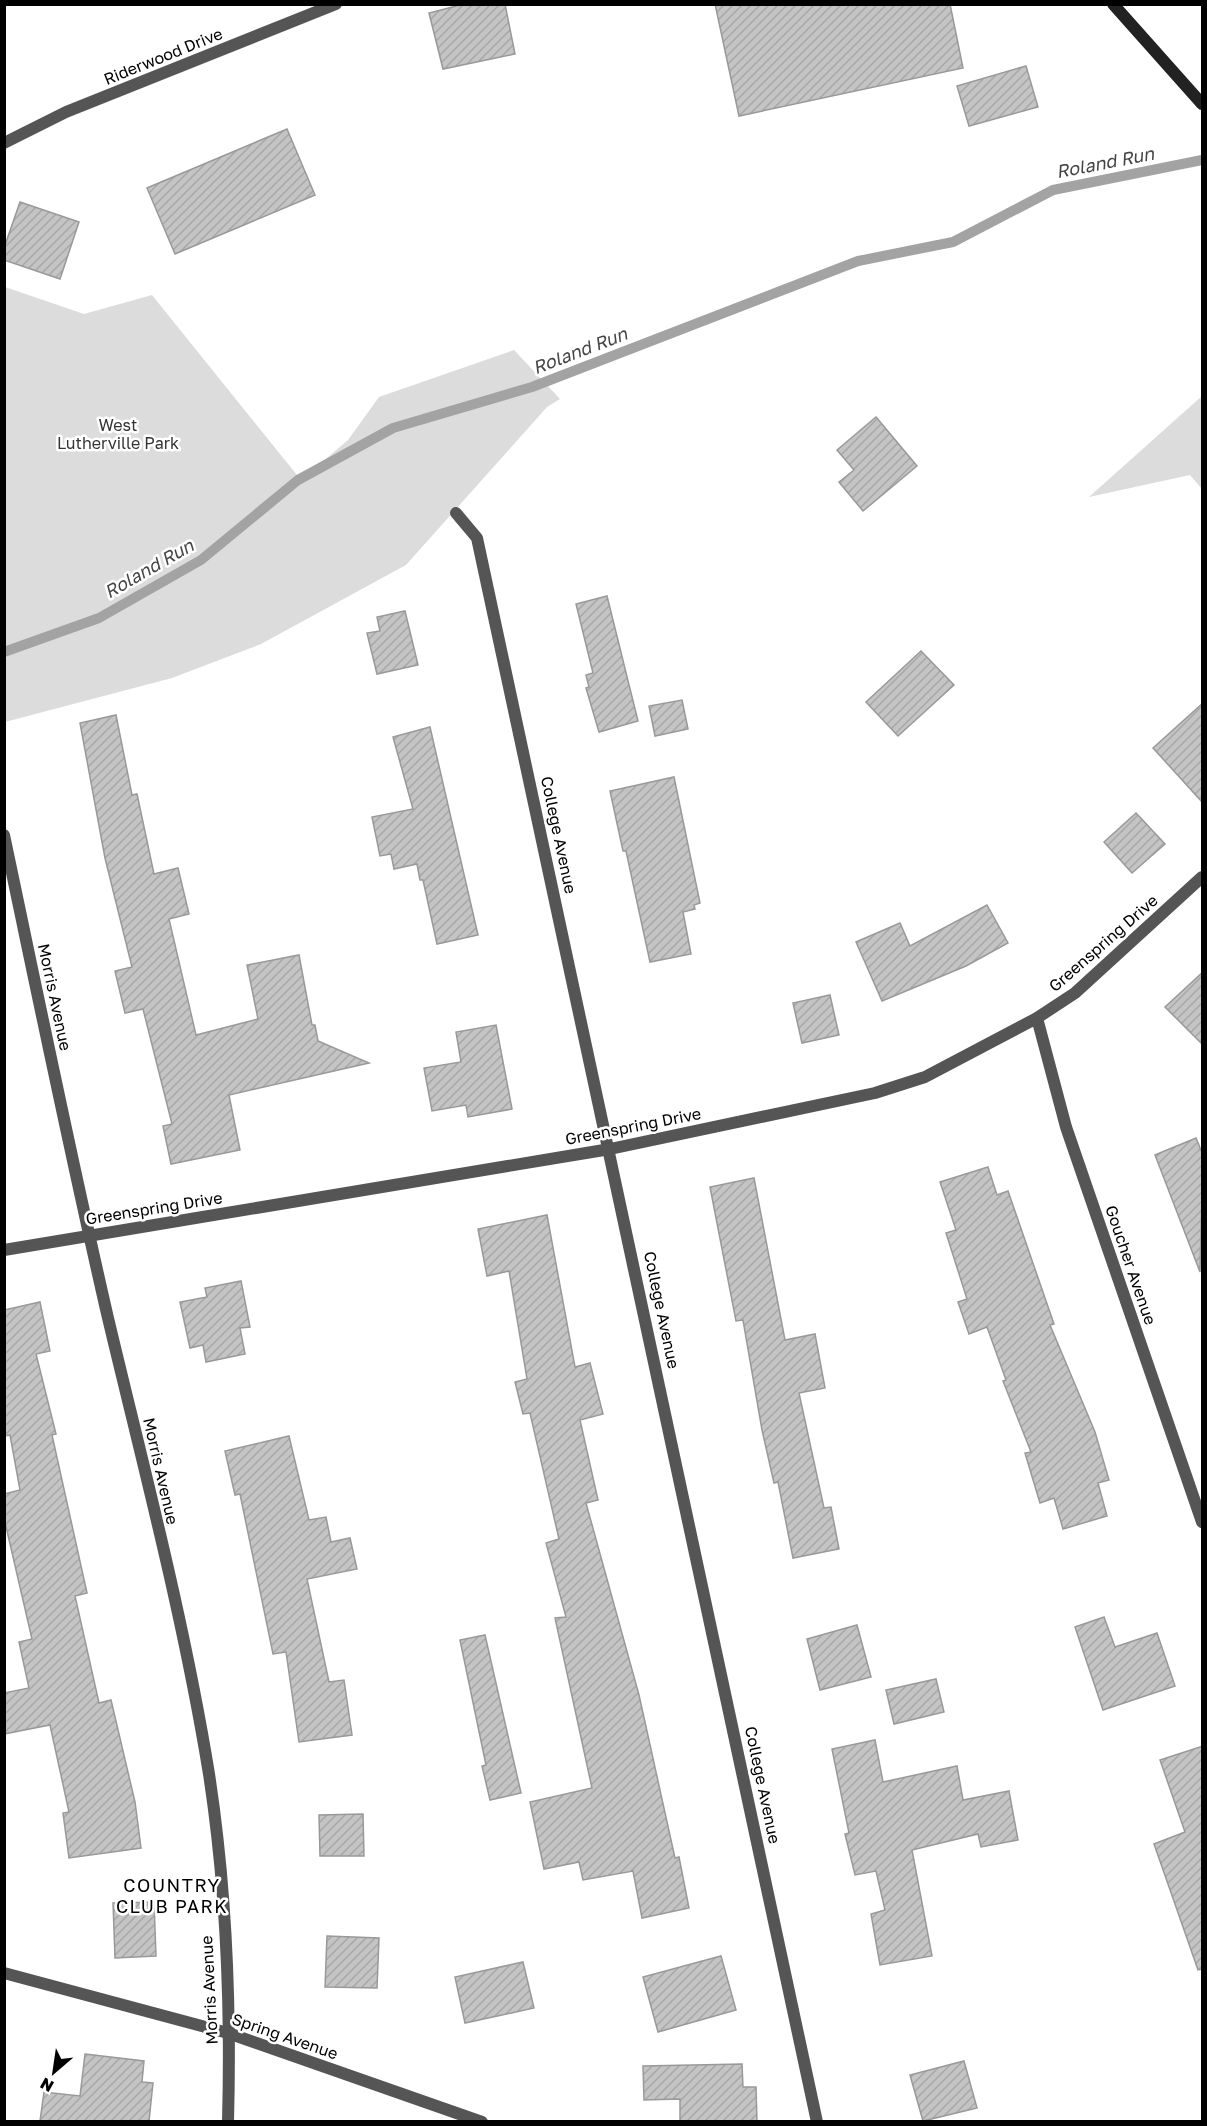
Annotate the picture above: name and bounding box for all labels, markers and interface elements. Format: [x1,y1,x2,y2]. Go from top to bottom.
street label: Riderwood Drive [101,23,225,89]
water label: Roland Run [1054,142,1157,182]
water label: Roland Run [529,322,631,378]
park label: West Lutherville Park [57,415,179,453]
water label: Roland Run [100,533,198,602]
street label: College Avenue [537,774,581,896]
street label: Greenspring Drive [1044,890,1162,996]
street label: Morris Avenue [34,942,76,1052]
street label: Greenspring Drive [563,1103,703,1149]
street label: Greenspring Drive [84,1187,224,1229]
street label: Goucher Avenue [1101,1203,1161,1327]
street label: College Avenue [640,1249,684,1371]
street label: Morris Avenue [139,1416,183,1526]
street label: College Avenue [741,1724,785,1846]
district label: COUNTRY CLUB PARK [116,1874,228,1917]
street label: Morris Avenue [196,1935,222,2045]
street label: Spring Avenue [229,2009,341,2063]
north arrow [24,2042,84,2102]
text: N [37,2073,57,2097]

